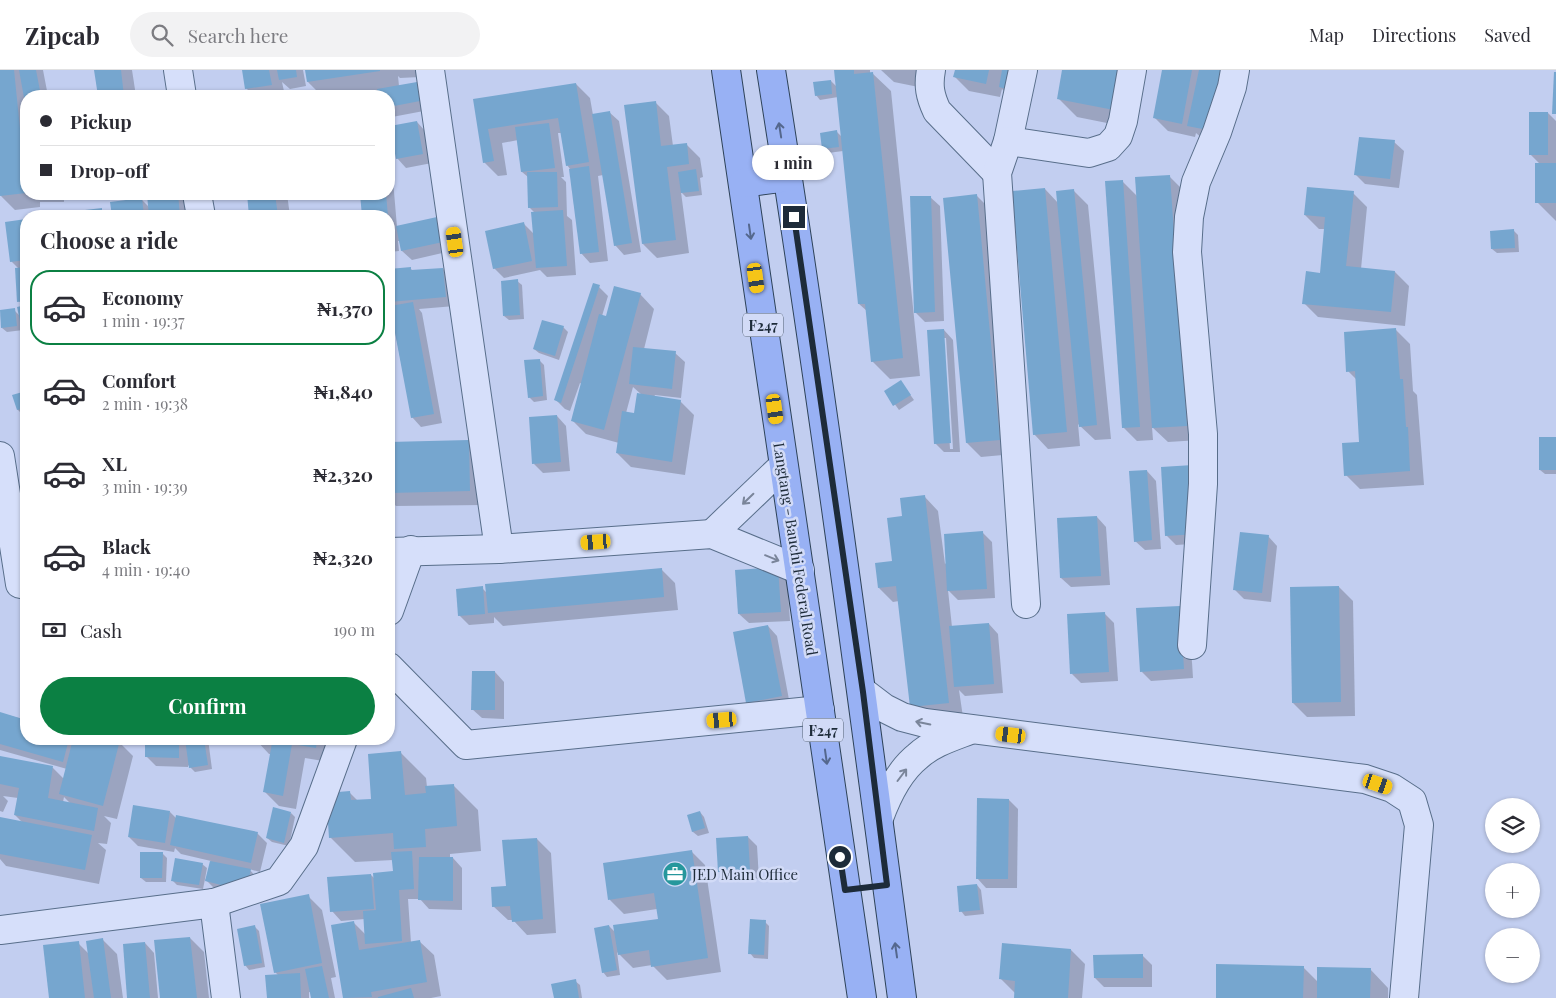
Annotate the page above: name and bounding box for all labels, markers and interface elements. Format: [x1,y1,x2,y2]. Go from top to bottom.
search box [130,12,480,57]
text: Zipcab [25,19,100,51]
icon: search [148,21,176,49]
text: Search here [188,22,288,48]
text: Map [1309,23,1344,47]
text: Directions [1372,23,1456,47]
text: Saved [1484,23,1531,47]
text: Pickup [70,108,132,134]
one-way arrow [775,123,785,139]
callout: 1 min [753,144,835,180]
text: 1 min [773,152,813,173]
text: Drop-off [70,157,148,183]
route end [783,206,805,228]
one-way arrow [745,223,755,239]
text: Choose a ride [40,225,178,255]
car [445,226,464,258]
car [746,262,765,294]
text: Economy [102,284,183,310]
icon: car [42,285,87,330]
text: ₦1,370 [317,295,373,321]
text: 1 min · 19:37 [102,310,185,331]
road number: F247 [743,314,783,336]
text: Comfort [102,367,176,393]
icon: car [42,368,87,413]
text: ₦1,840 [314,378,373,404]
text: 2 min · 19:38 [102,393,188,414]
car [765,393,784,425]
street label: Langtang - Bauchi Federal Road [769,441,823,657]
text: XL [102,450,127,476]
icon: car [42,451,87,496]
text: ₦2,320 [313,461,373,487]
text: 3 min · 19:39 [102,476,188,497]
one-way arrow [742,493,754,505]
text: Black [102,533,151,559]
car [580,533,611,551]
icon: car [42,534,87,579]
text: ₦2,320 [313,544,373,570]
one-way arrow [764,554,779,564]
text: 4 min · 19:40 [102,559,190,580]
icon: cash [40,616,68,644]
text: Cash [80,617,122,643]
text: 190 m [333,619,375,640]
button: Confirm [40,677,375,735]
car [706,711,737,729]
one-way arrow [916,717,932,727]
road number: F247 [803,718,843,742]
car [995,726,1026,744]
one-way arrow [822,748,832,764]
one-way arrow [896,769,907,782]
car [1361,772,1394,796]
map controls [1485,798,1540,983]
button: layers [1485,798,1540,853]
route start [829,846,851,868]
office icon: JED Main Office [662,861,688,887]
button: + [1485,863,1540,918]
place label: JED Main Office [691,864,798,884]
button: − [1485,928,1540,983]
one-way arrow [891,942,901,958]

